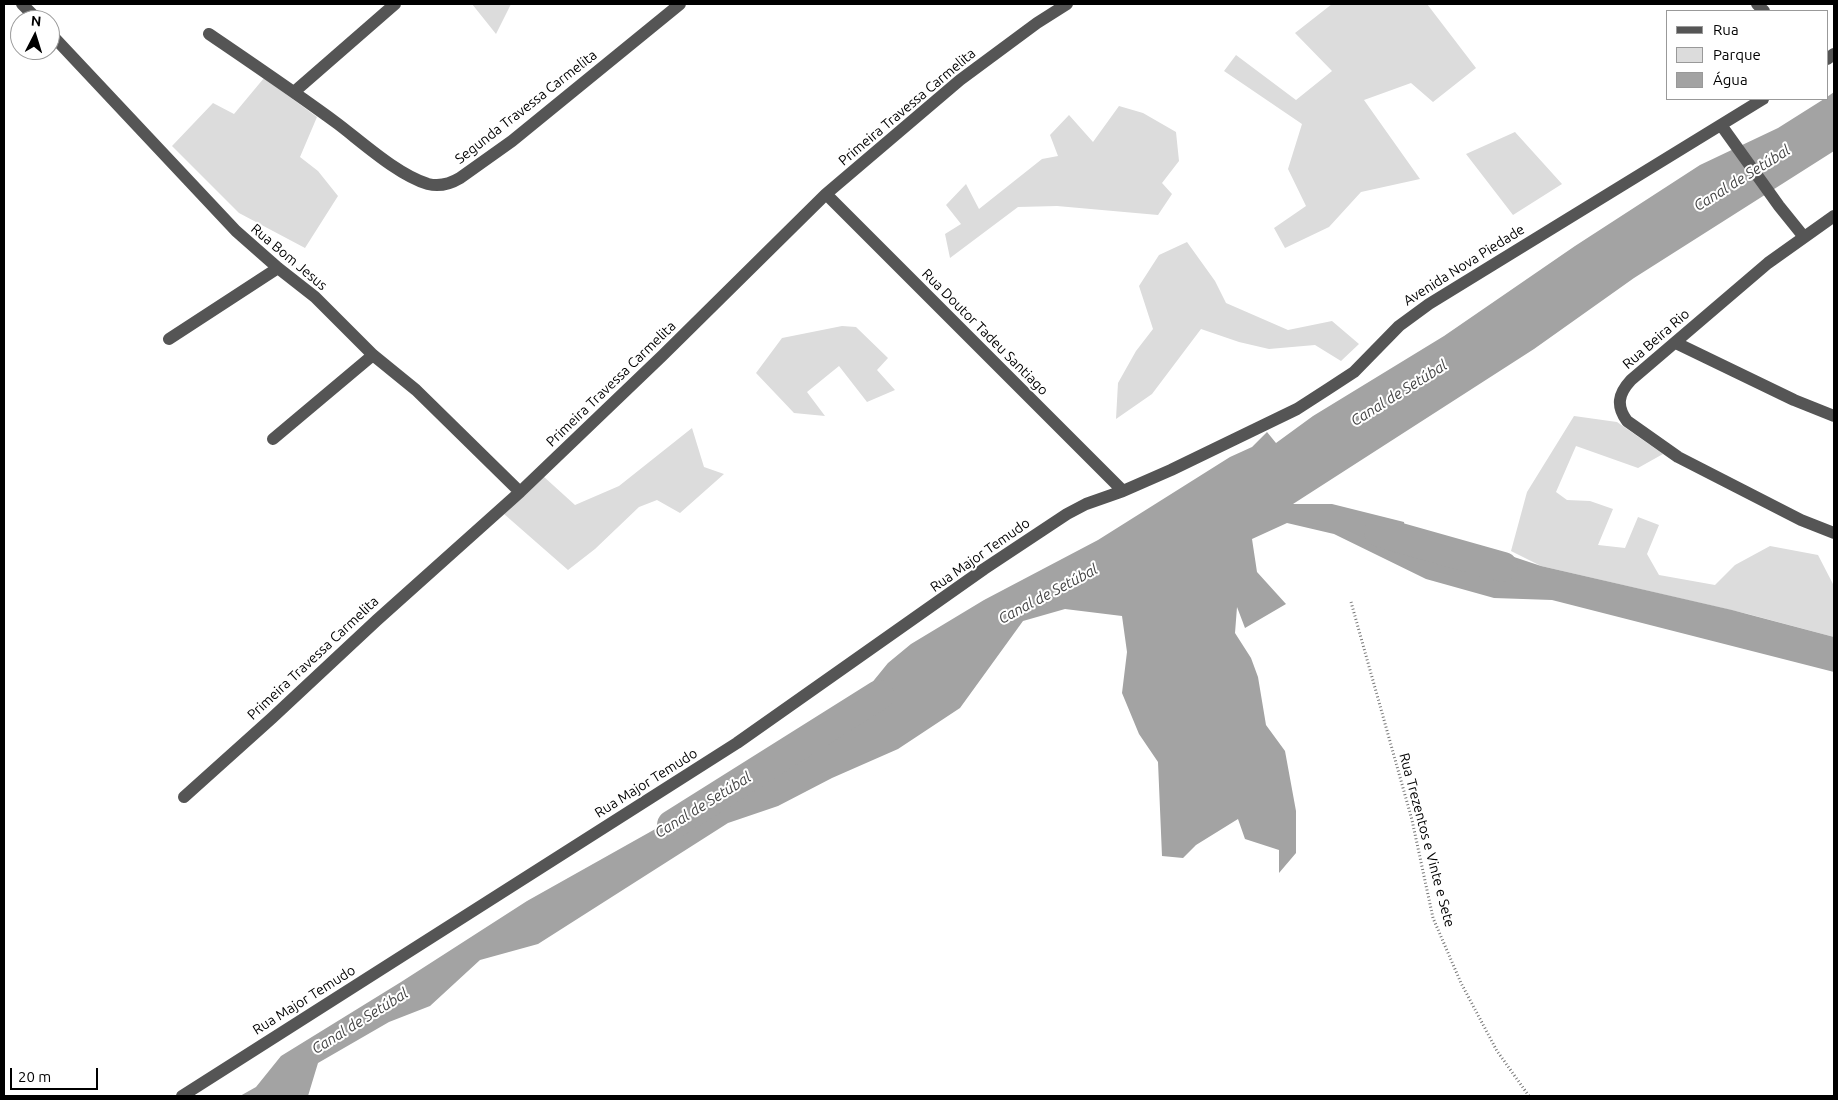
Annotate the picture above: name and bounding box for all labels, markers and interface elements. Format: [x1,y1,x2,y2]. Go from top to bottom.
north arrow [10,10,60,60]
legend [1666,10,1828,100]
text: N [30,13,42,29]
text: Rua [1713,21,1739,38]
street label: Primeira Travessa Carmelita [835,45,979,169]
street label: Segunda Travessa Carmelita [452,46,600,168]
text: Parque [1713,46,1761,63]
text: Água [1713,71,1748,88]
water label: Canal de Setúbal [1690,141,1794,215]
street label: Rua Bom Jesus [248,220,330,294]
street label: Avenida Nova Piedade [1400,221,1528,309]
street label: Rua Doutor Tadeu Santiago [918,265,1052,399]
street label: Rua Beira Rio [1619,305,1693,373]
street label: Primeira Travessa Carmelita [543,318,679,450]
water label: Canal de Setúbal [1347,356,1451,430]
street label: Rua Major Temudo [927,514,1033,596]
water label: Canal de Setúbal [995,560,1101,628]
street label: Primeira Travessa Carmelita [244,593,382,723]
street label: Rua Major Temudo [592,745,700,821]
street label: Rua Trezentos e Vinte e Sete [1396,751,1458,929]
water label: Canal de Setúbal [651,768,755,842]
street label: Rua Major Temudo [250,962,358,1038]
water label: Canal de Setúbal [308,984,412,1058]
scale bar [12,1058,100,1090]
text: 20 m [18,1068,51,1085]

